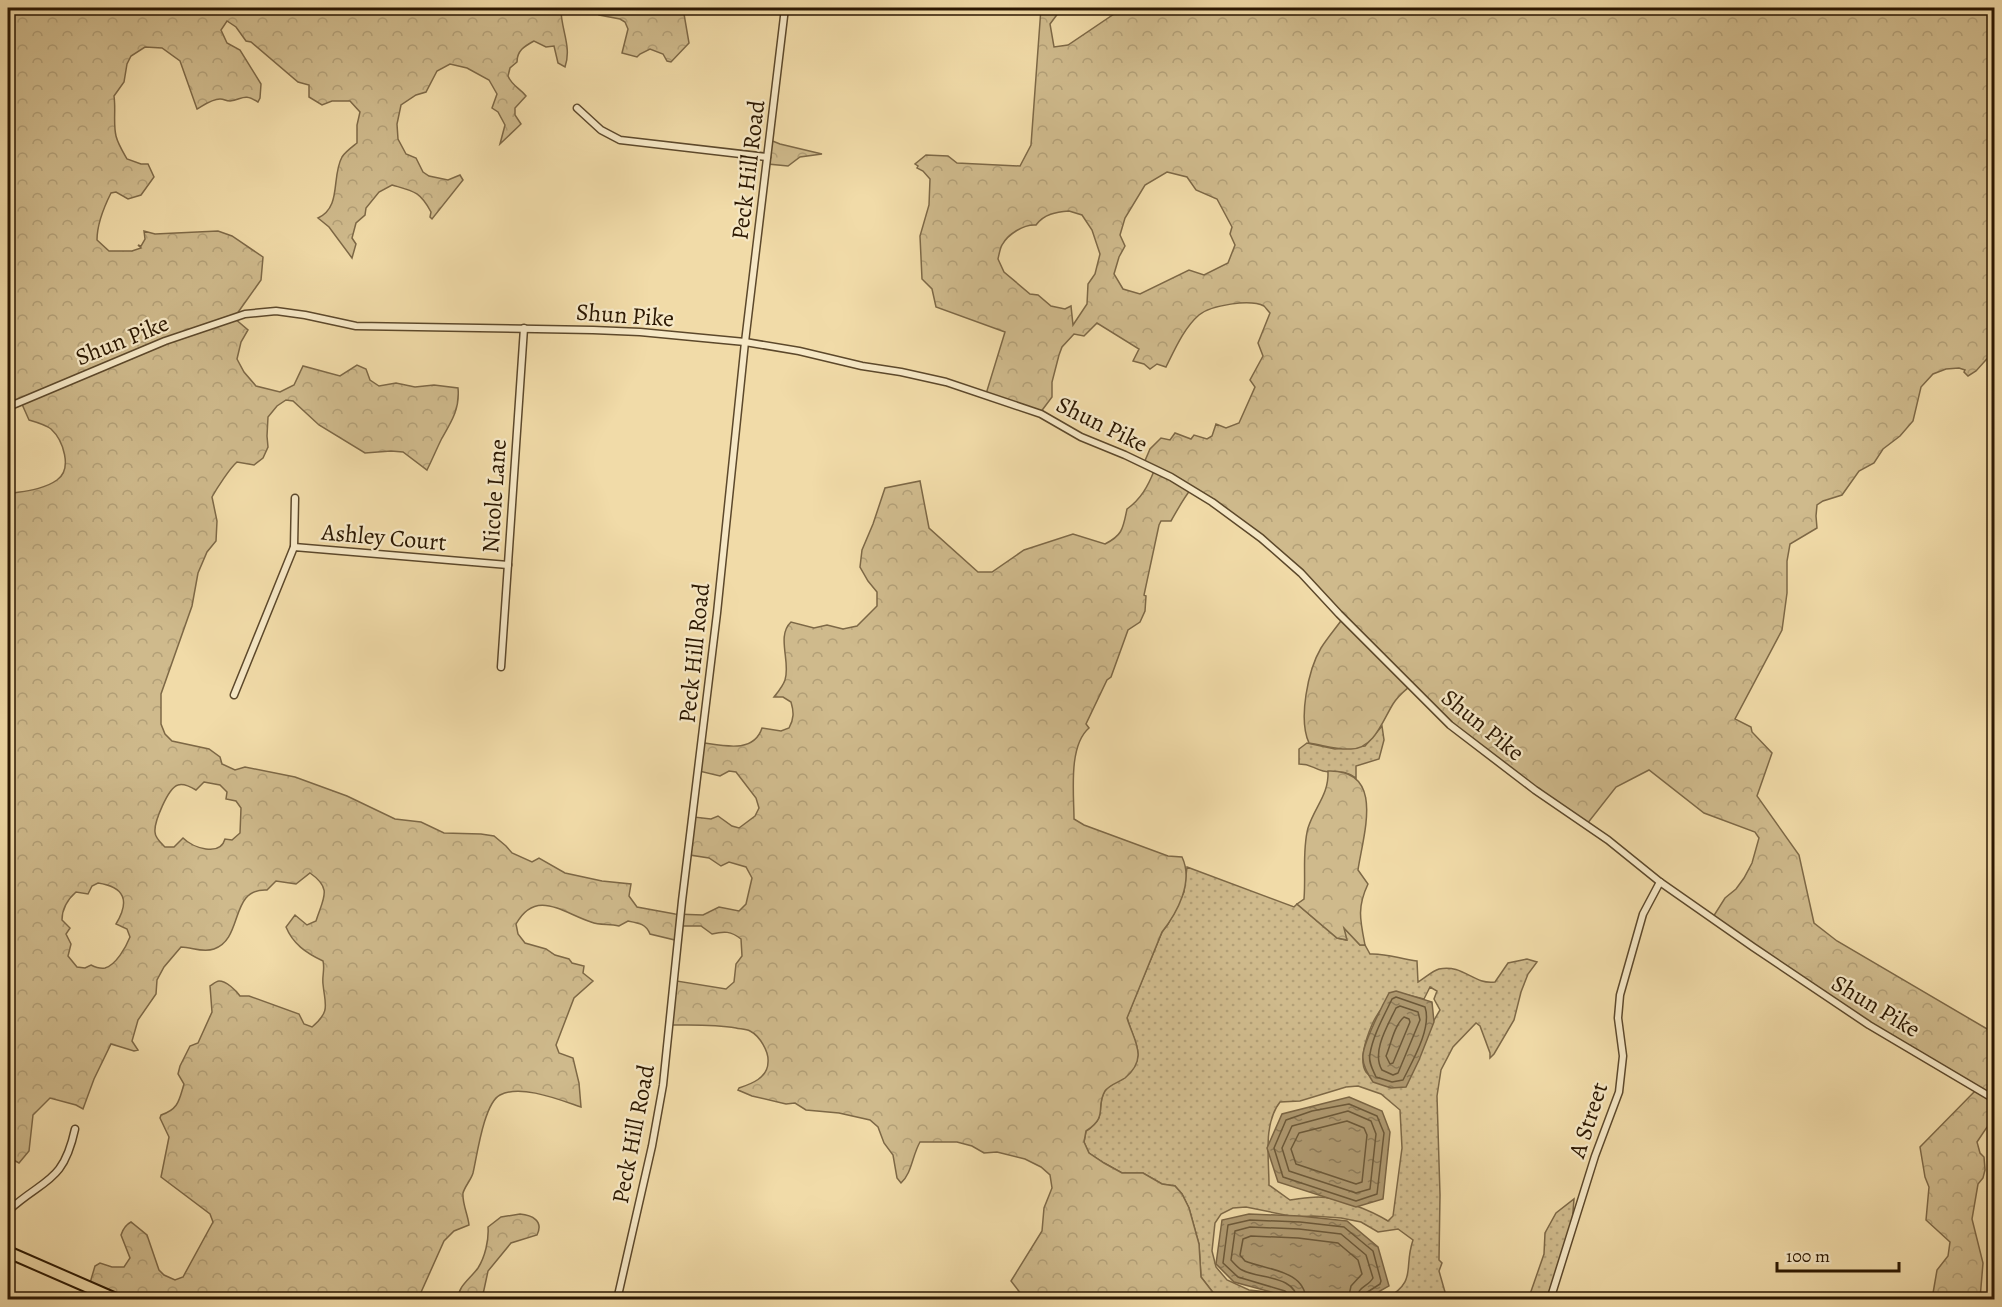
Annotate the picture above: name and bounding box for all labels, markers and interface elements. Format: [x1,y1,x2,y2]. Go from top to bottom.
street label: Peck Hill Road [724,98,772,242]
street label: Shun Pike [575,296,675,334]
street label: Shun Pike [71,307,173,373]
street label: Shun Pike [1051,388,1153,460]
street label: Nicole Lane [474,438,514,554]
street label: Ashley Court [319,516,448,558]
street label: Peck Hill Road [671,581,717,725]
street label: Shun Pike [1435,682,1531,768]
street label: Shun Pike [1826,967,1926,1045]
street label: Peck Hill Road [604,1062,662,1206]
street label: A Street [1560,1078,1615,1163]
scale bar [1777,1235,1898,1273]
text: 100 m [1786,1244,1830,1268]

